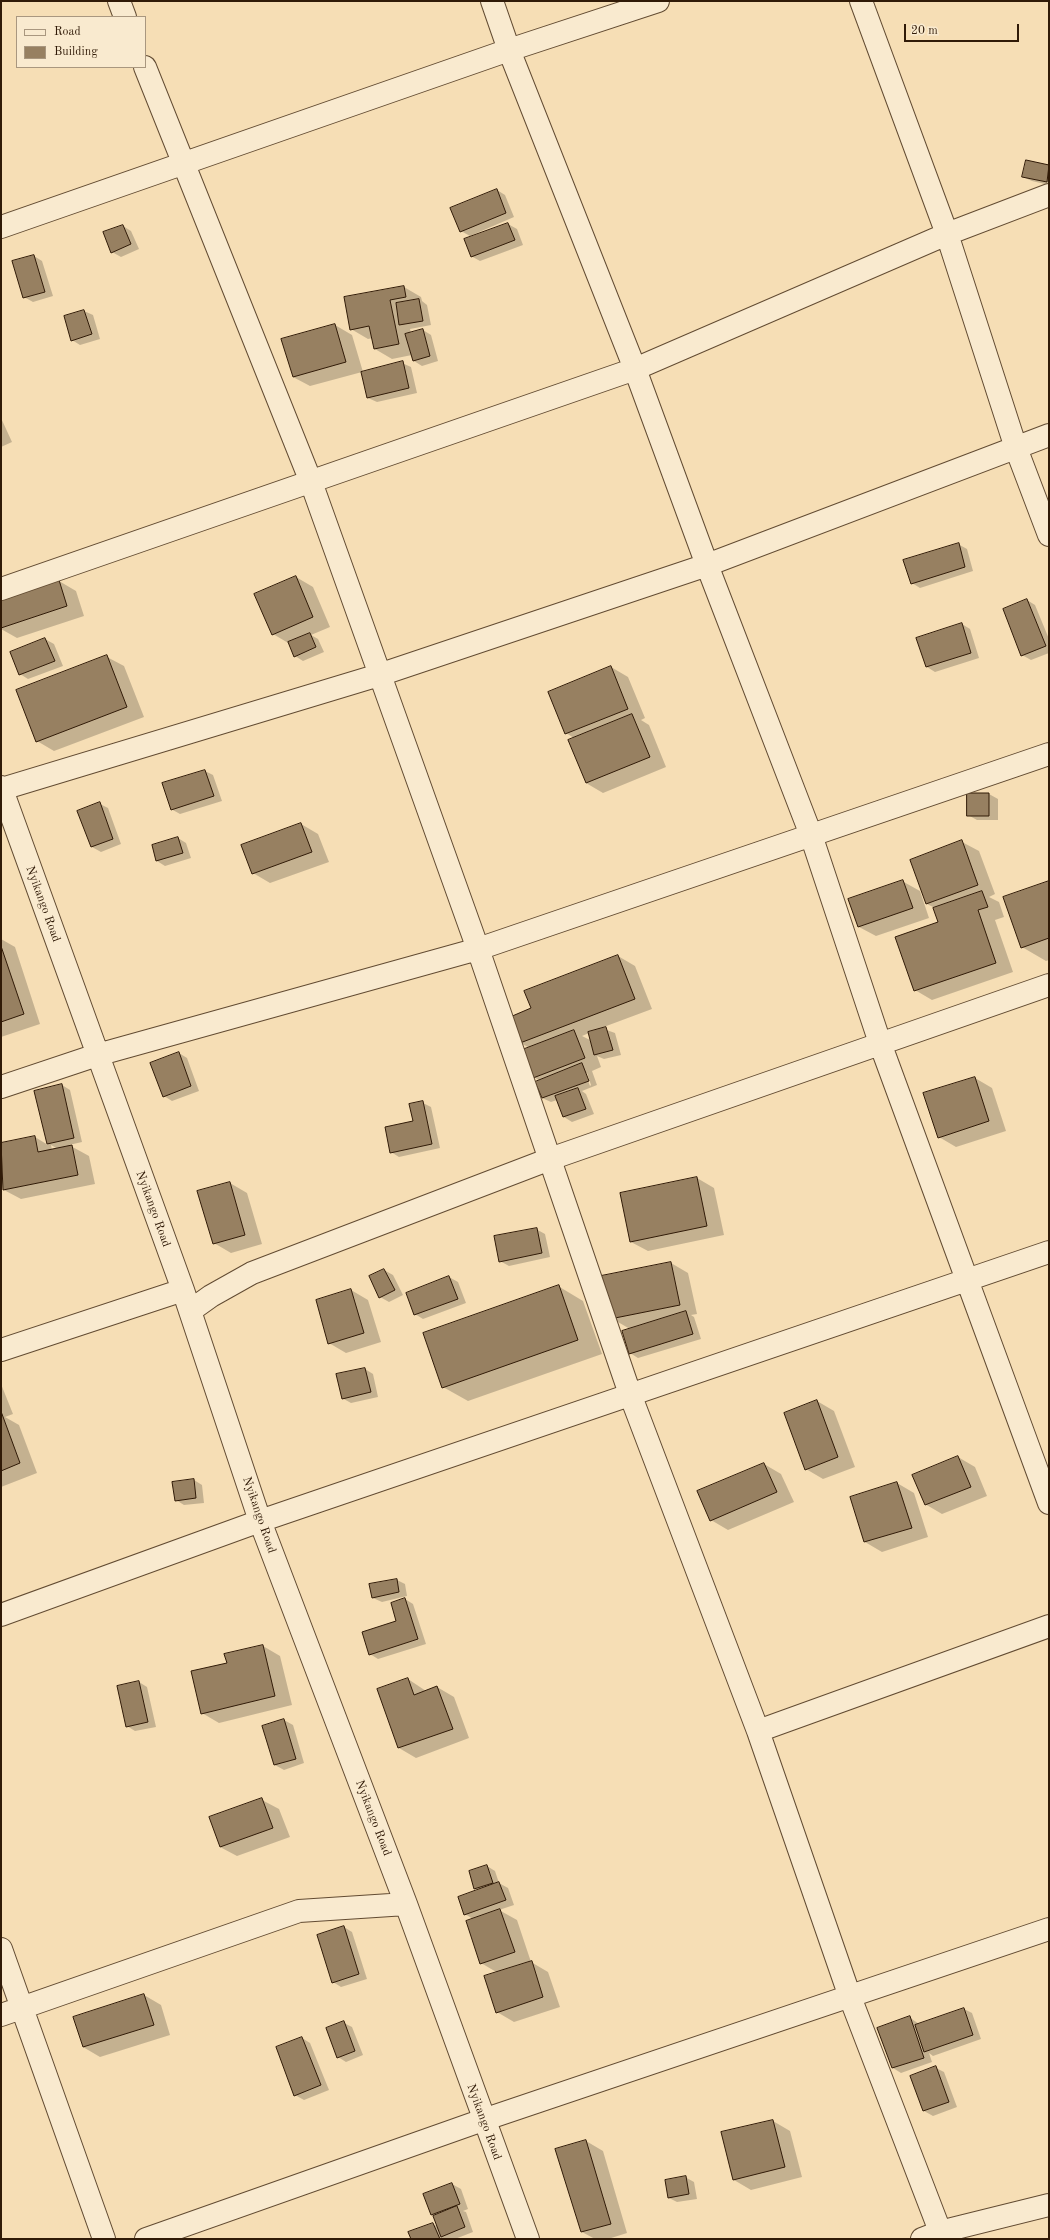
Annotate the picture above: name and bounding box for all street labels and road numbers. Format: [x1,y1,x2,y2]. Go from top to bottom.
street label: Nyikango Road [23,864,63,944]
street label: Nyikango Road [133,1169,173,1249]
street label: Nyikango Road [239,1475,279,1555]
street label: Nyikango Road [352,1778,394,1858]
street label: Nyikango Road [464,2082,504,2162]

